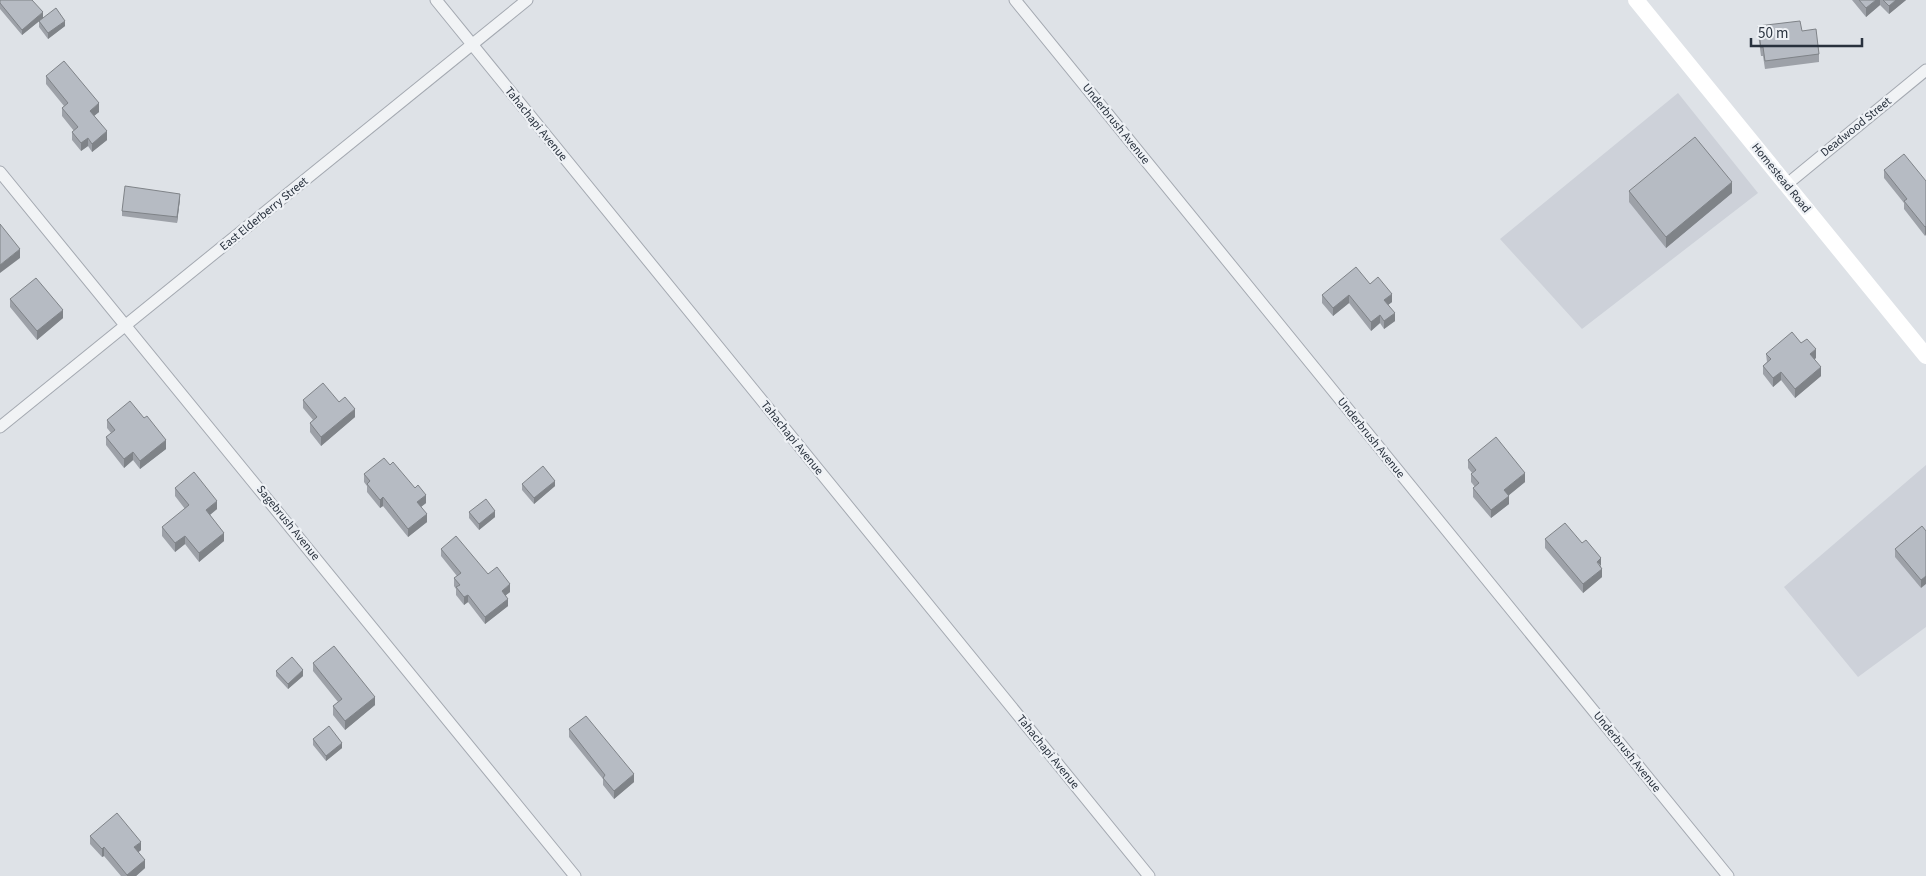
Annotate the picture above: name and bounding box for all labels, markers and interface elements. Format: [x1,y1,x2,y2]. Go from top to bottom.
scale bar [1751,15,1862,47]
text: 50 m [1758,23,1788,44]
street label: Underbrush Avenue [1078,80,1154,168]
street label: Tahachapi Avenue [501,83,571,165]
street label: Deadwood Street [1817,93,1895,161]
street label: Homestead Road [1747,139,1815,217]
street label: East Elderberry Street [216,173,312,255]
street label: Underbrush Avenue [1333,394,1409,482]
street label: Tahachapi Avenue [757,397,827,479]
street label: Sagebrush Avenue [252,482,324,564]
street label: Underbrush Avenue [1589,708,1665,796]
street label: Tahachapi Avenue [1013,711,1083,793]

